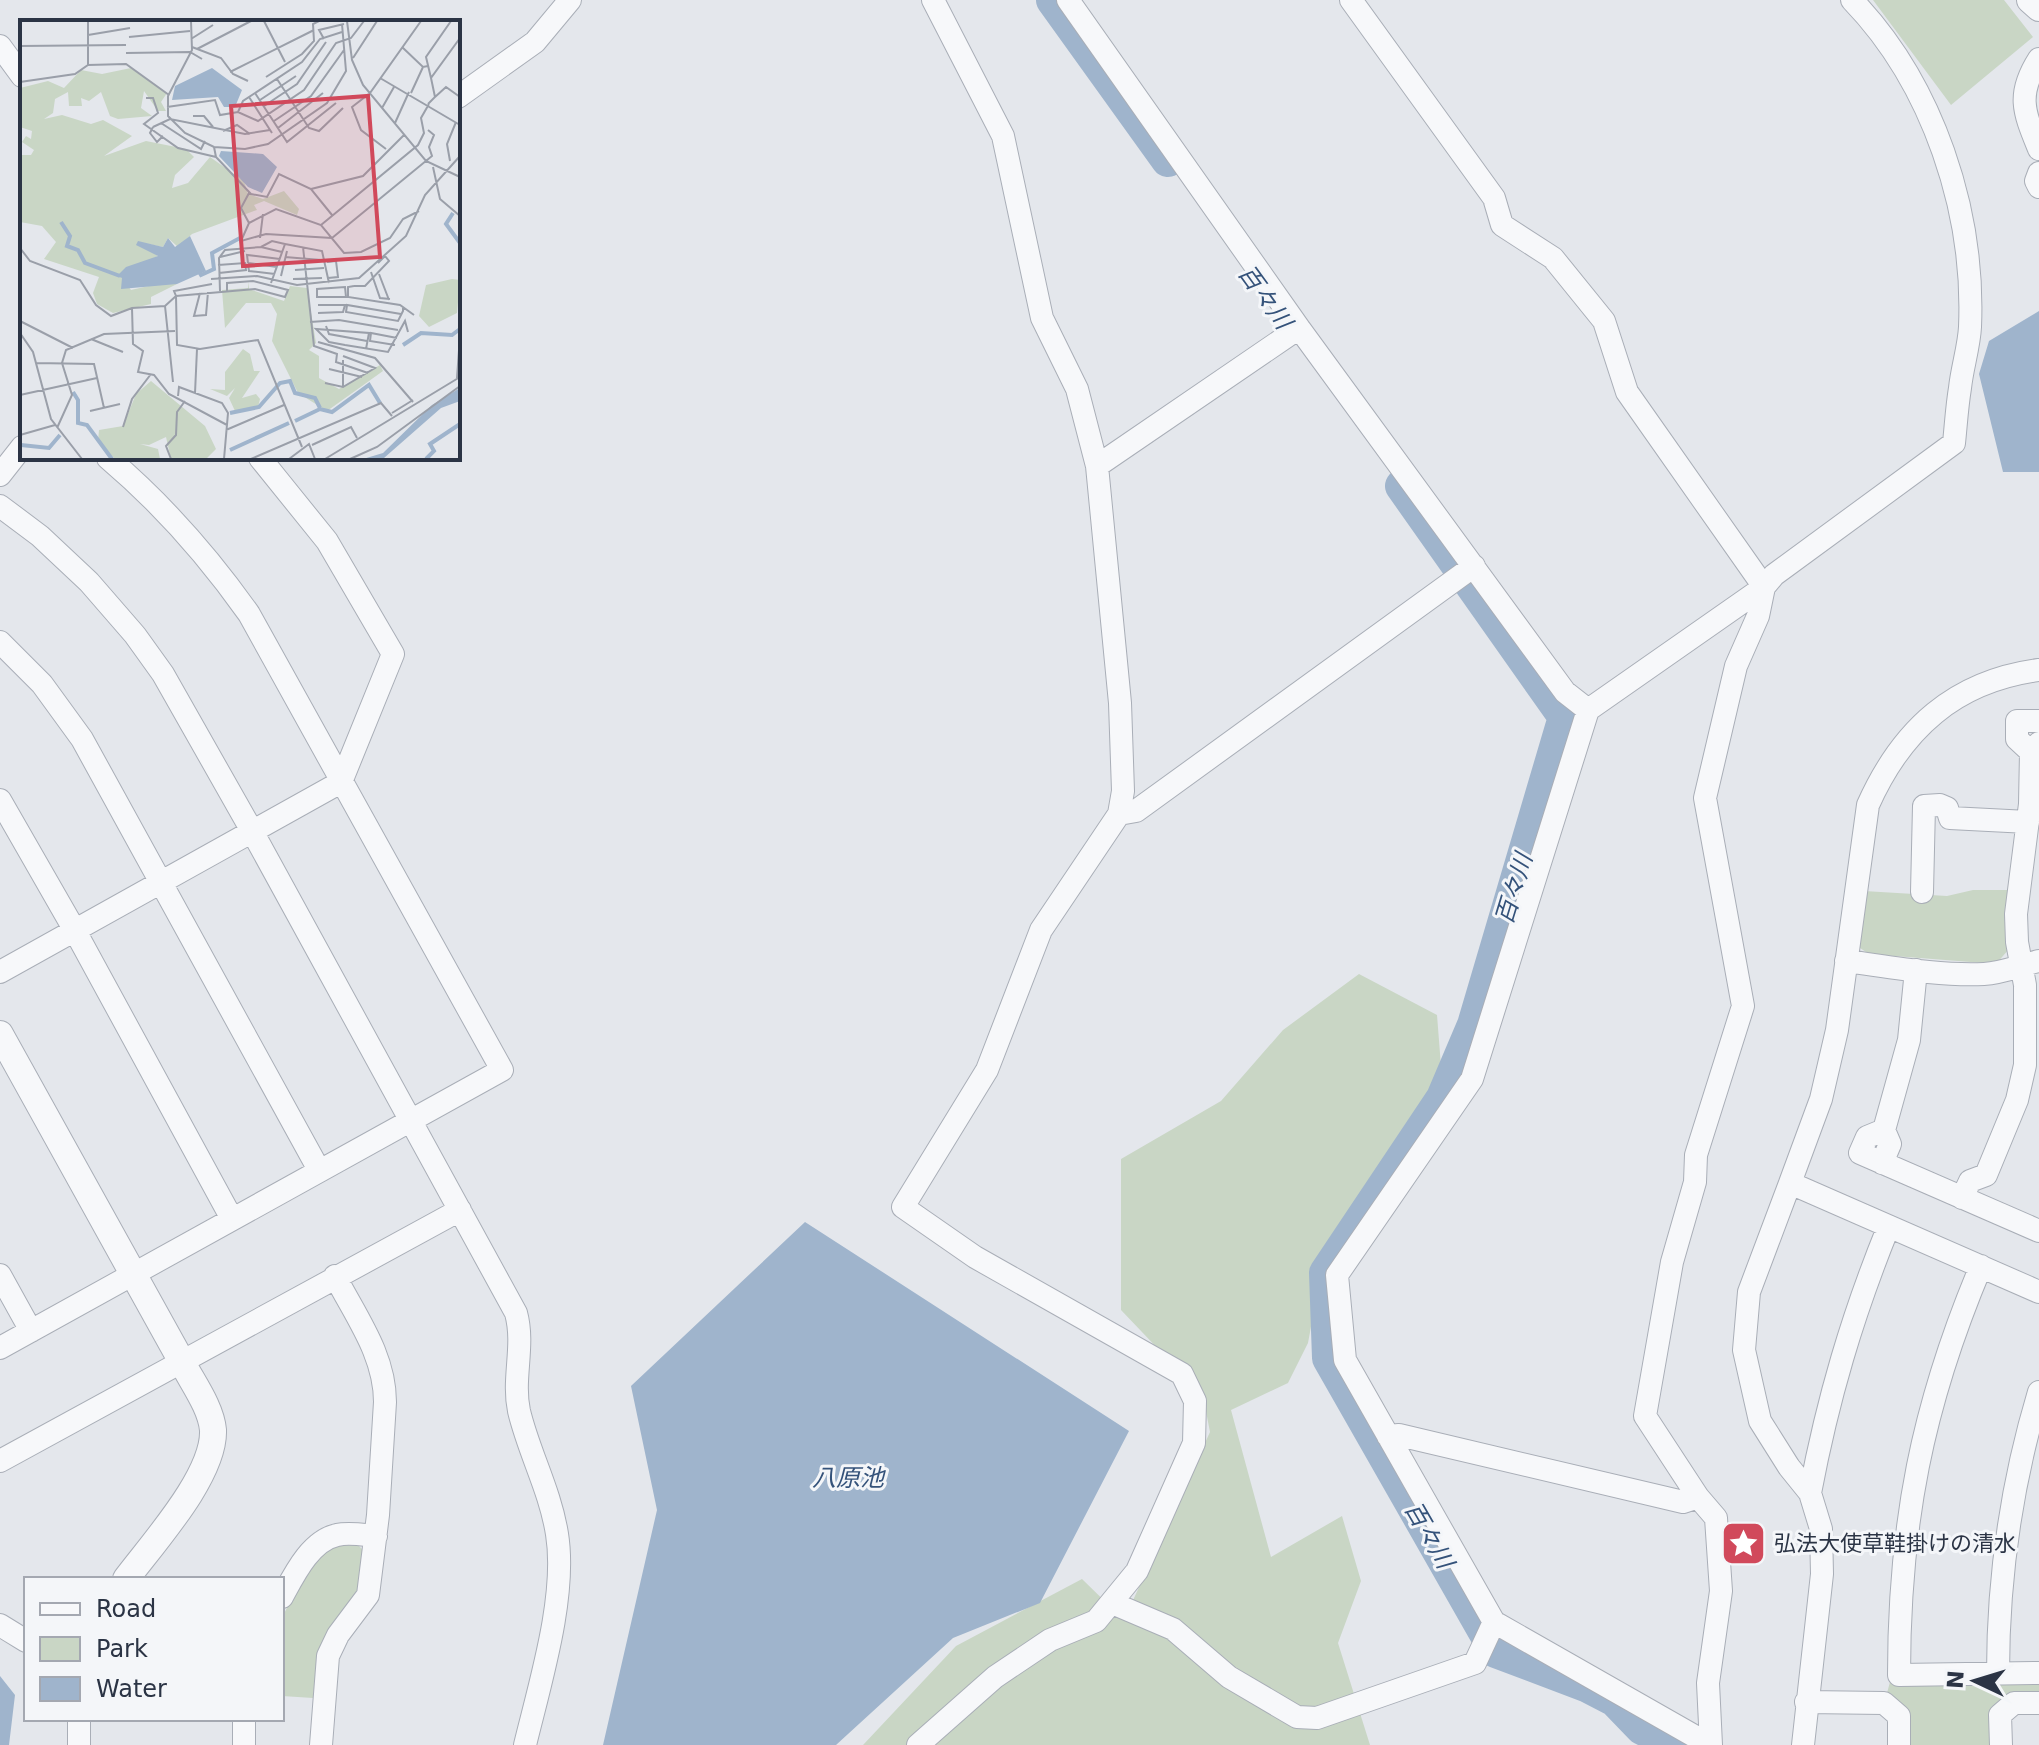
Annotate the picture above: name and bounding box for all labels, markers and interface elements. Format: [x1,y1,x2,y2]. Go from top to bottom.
inset map [20,20,460,460]
water label: 百々川 [1233,260,1299,337]
water label: 百々川 [1490,848,1539,928]
water label: 八原池 [812,1464,886,1492]
water label: 百々川 [1399,1497,1461,1576]
place icon: 弘法大使草鞋掛けの清水 [1719,1519,1767,1567]
place label: 弘法大使草鞋掛けの清水 [1774,1531,2016,1556]
legend [24,1577,284,1721]
text: Road [96,1595,156,1623]
text: Park [96,1635,148,1663]
north arrow [1935,1641,2015,1721]
text: N [1942,1670,1969,1690]
text: Water [96,1675,167,1703]

